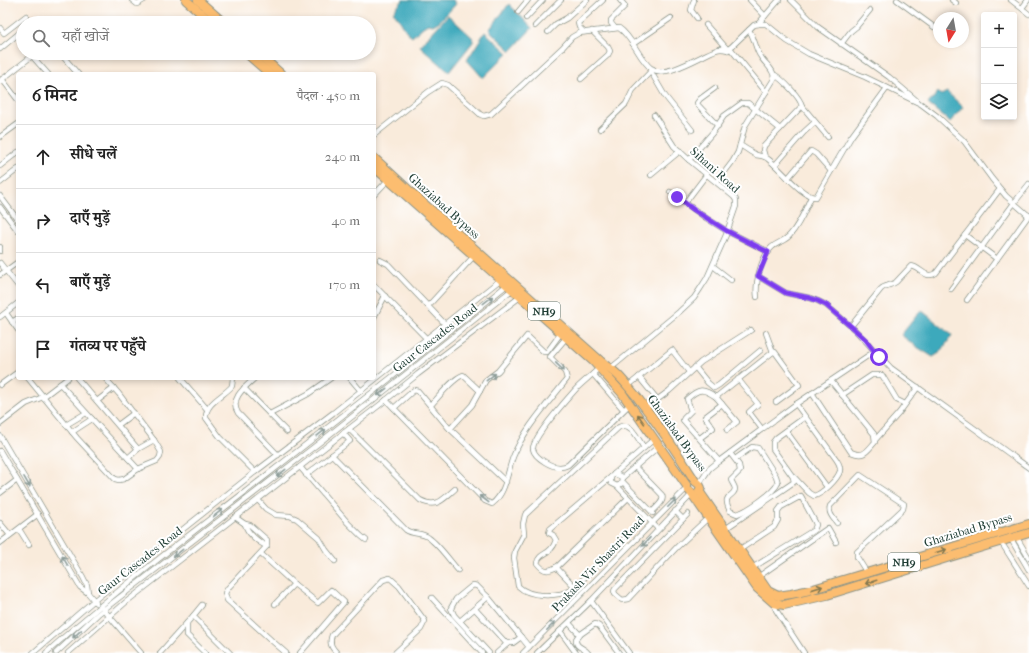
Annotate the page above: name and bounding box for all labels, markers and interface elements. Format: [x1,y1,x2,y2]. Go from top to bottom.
north arrow [933,12,969,48]
map controls [981,12,1017,120]
button: + [981,12,1017,48]
search box [16,16,376,60]
icon: search [30,27,52,49]
text: यहाँ खोजें [62,27,109,45]
button: − [981,48,1017,84]
button: layers [981,84,1017,120]
text: 6 मिनट [32,85,77,105]
text: पैदल · 450 m [297,88,360,103]
street label: Sihani Road [687,144,743,196]
text: सीधे चलें [70,145,117,163]
icon: ahead [32,146,54,168]
text: 240 m [325,149,360,164]
street label: Ghaziabad Bypass [405,170,483,242]
route end [668,188,686,206]
text: दाएँ मुड़ें [70,209,110,227]
icon: right [32,210,54,232]
text: 40 m [332,213,360,228]
text: बाएँ मुड़ें [70,273,110,291]
icon: left [32,274,54,296]
text: 170 m [328,277,360,292]
one-way arrow [483,296,494,304]
street label: Gaur Cascades Road [390,300,480,375]
road number: NH9 [528,302,560,320]
text: गंतव्य पर पहुँचे [70,337,146,355]
icon: arrive [32,338,54,360]
route start [870,348,888,366]
one-way arrow [555,363,565,372]
one-way arrow [486,372,497,381]
one-way arrow [377,388,388,396]
street label: Ghaziabad Bypass [645,392,710,474]
one-way arrow [637,414,645,425]
one-way arrow [315,429,326,437]
one-way arrow [275,469,286,477]
one-way arrow [24,475,32,487]
one-way arrow [479,495,490,503]
one-way arrow [667,498,677,508]
one-way arrow [212,508,223,517]
street label: Ghaziabad Bypass [922,510,1014,550]
street label: Prakash Vir Shastri Road [549,513,648,615]
street label: Gaur Cascades Road [95,523,185,598]
one-way arrow [641,537,650,547]
one-way arrow [934,547,947,554]
one-way arrow [172,549,183,557]
road number: NH9 [888,553,920,571]
one-way arrow [61,555,69,567]
one-way arrow [865,579,878,586]
one-way arrow [810,584,823,591]
one-way arrow [546,621,556,631]
one-way arrow [72,630,82,639]

